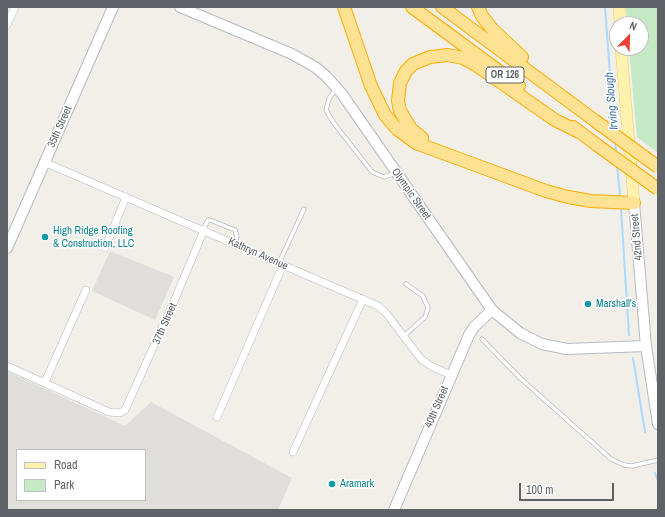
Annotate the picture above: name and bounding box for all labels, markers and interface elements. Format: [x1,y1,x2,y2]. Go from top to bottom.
north arrow [609,16,649,56]
text: N [628,18,639,34]
road number: OR 126 [486,67,524,83]
water label: Irving Slough [602,71,622,131]
street label: 35th Street [45,104,75,150]
street label: Olympic Street [388,166,434,222]
street label: 42nd Street [628,213,646,261]
place label: High Ridge Roofing & Construction, LLC [53,224,134,250]
marker: High Ridge Roofing & Construction, LLC [40,232,50,242]
street label: Kathryn Avenue [226,235,290,273]
place label: Marshall's [596,297,636,311]
marker: Marshall's [583,299,593,309]
street label: 37th Street [150,301,180,347]
street label: 40th Street [422,384,452,430]
legend [16,449,146,501]
text: Road [54,457,78,473]
scale bar [521,475,616,501]
text: Park [54,477,74,493]
place label: Aramark [340,477,374,491]
marker: Aramark [327,479,337,489]
text: 100 m [526,482,553,498]

